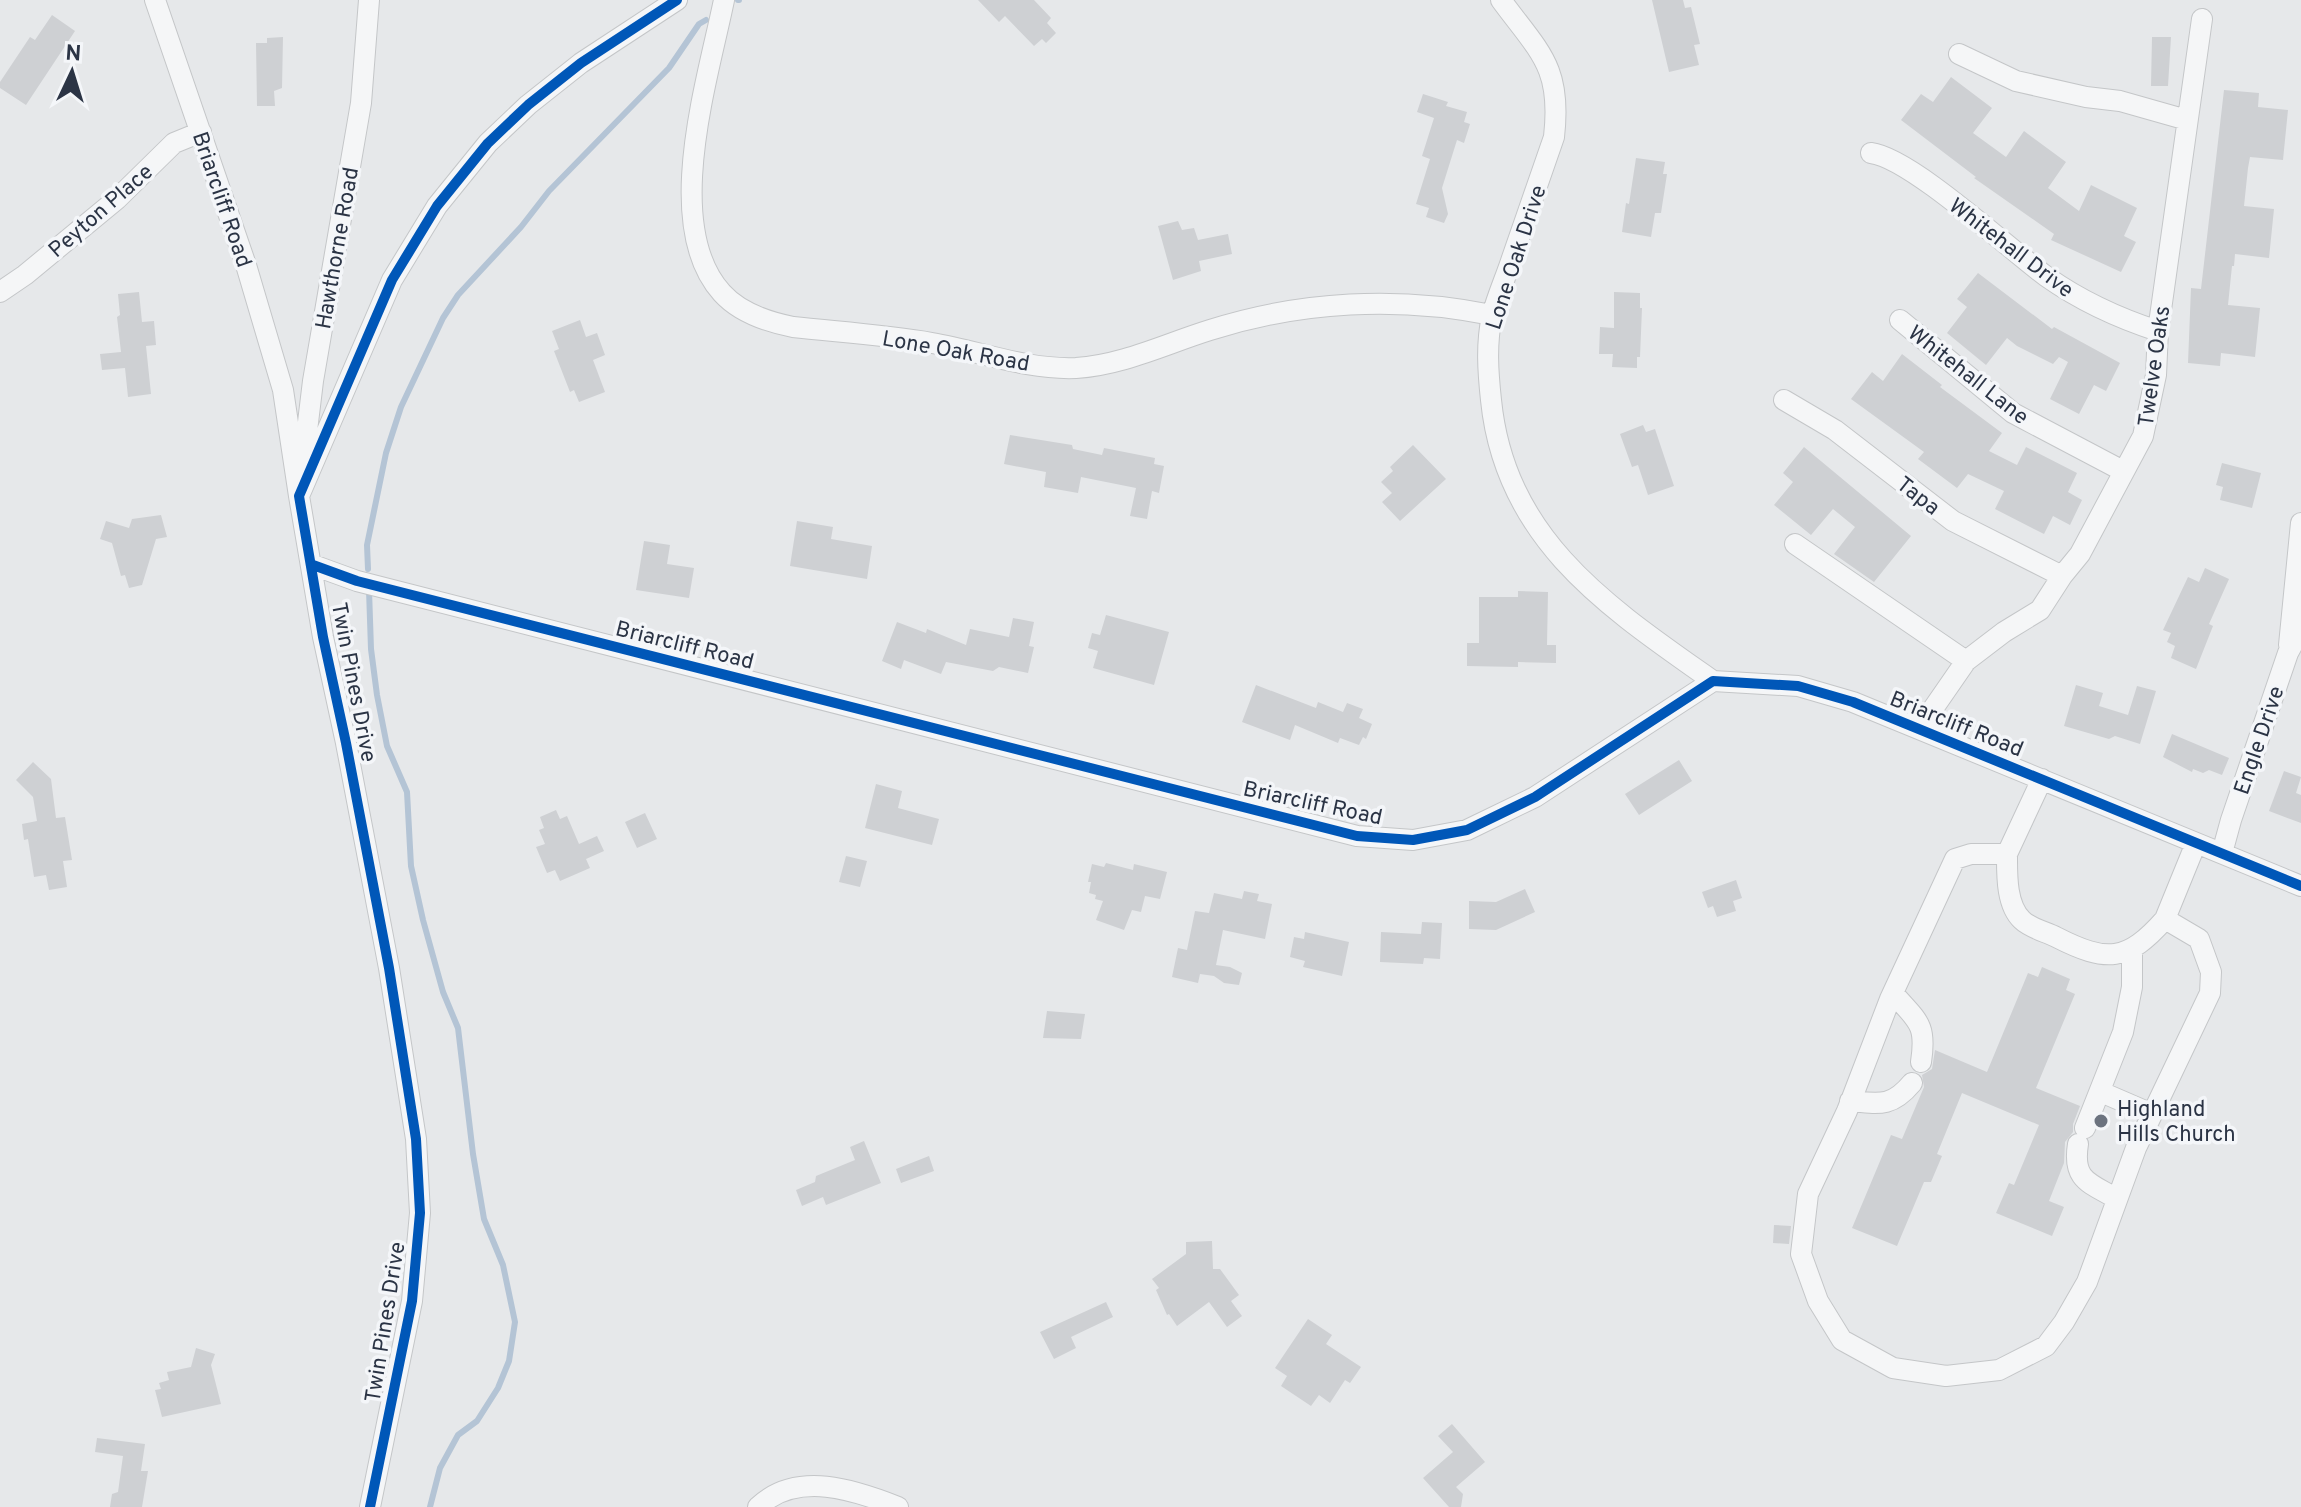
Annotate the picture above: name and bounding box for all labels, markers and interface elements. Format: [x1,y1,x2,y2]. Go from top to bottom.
north arrow [32,32,112,112]
text: N [64,41,82,69]
street label: Briarcliff Road [185,128,256,271]
street label: Peyton Place [44,159,159,265]
street label: Hawthorne Road [311,165,366,331]
street label: Lone Oak Drive [1481,182,1553,333]
street label: Whitehall Drive [1943,193,2078,305]
street label: Twelve Oaks [2134,304,2177,429]
street label: Whitehall Lane [1902,320,2033,432]
street label: Lone Oak Road [880,326,1031,379]
street label: Tapa [1890,472,1945,522]
street label: Twin Pines Drive [324,600,381,765]
street label: Briarcliff Road [612,616,756,677]
street label: Engle Drive [2229,683,2292,799]
street label: Briarcliff Road [1885,686,2027,764]
street label: Briarcliff Road [1240,777,1385,832]
place label: Highland Hills Church [2117,1097,2236,1149]
marker: Highland Hills Church [2092,1112,2110,1130]
street label: Twin Pines Drive [360,1240,412,1405]

